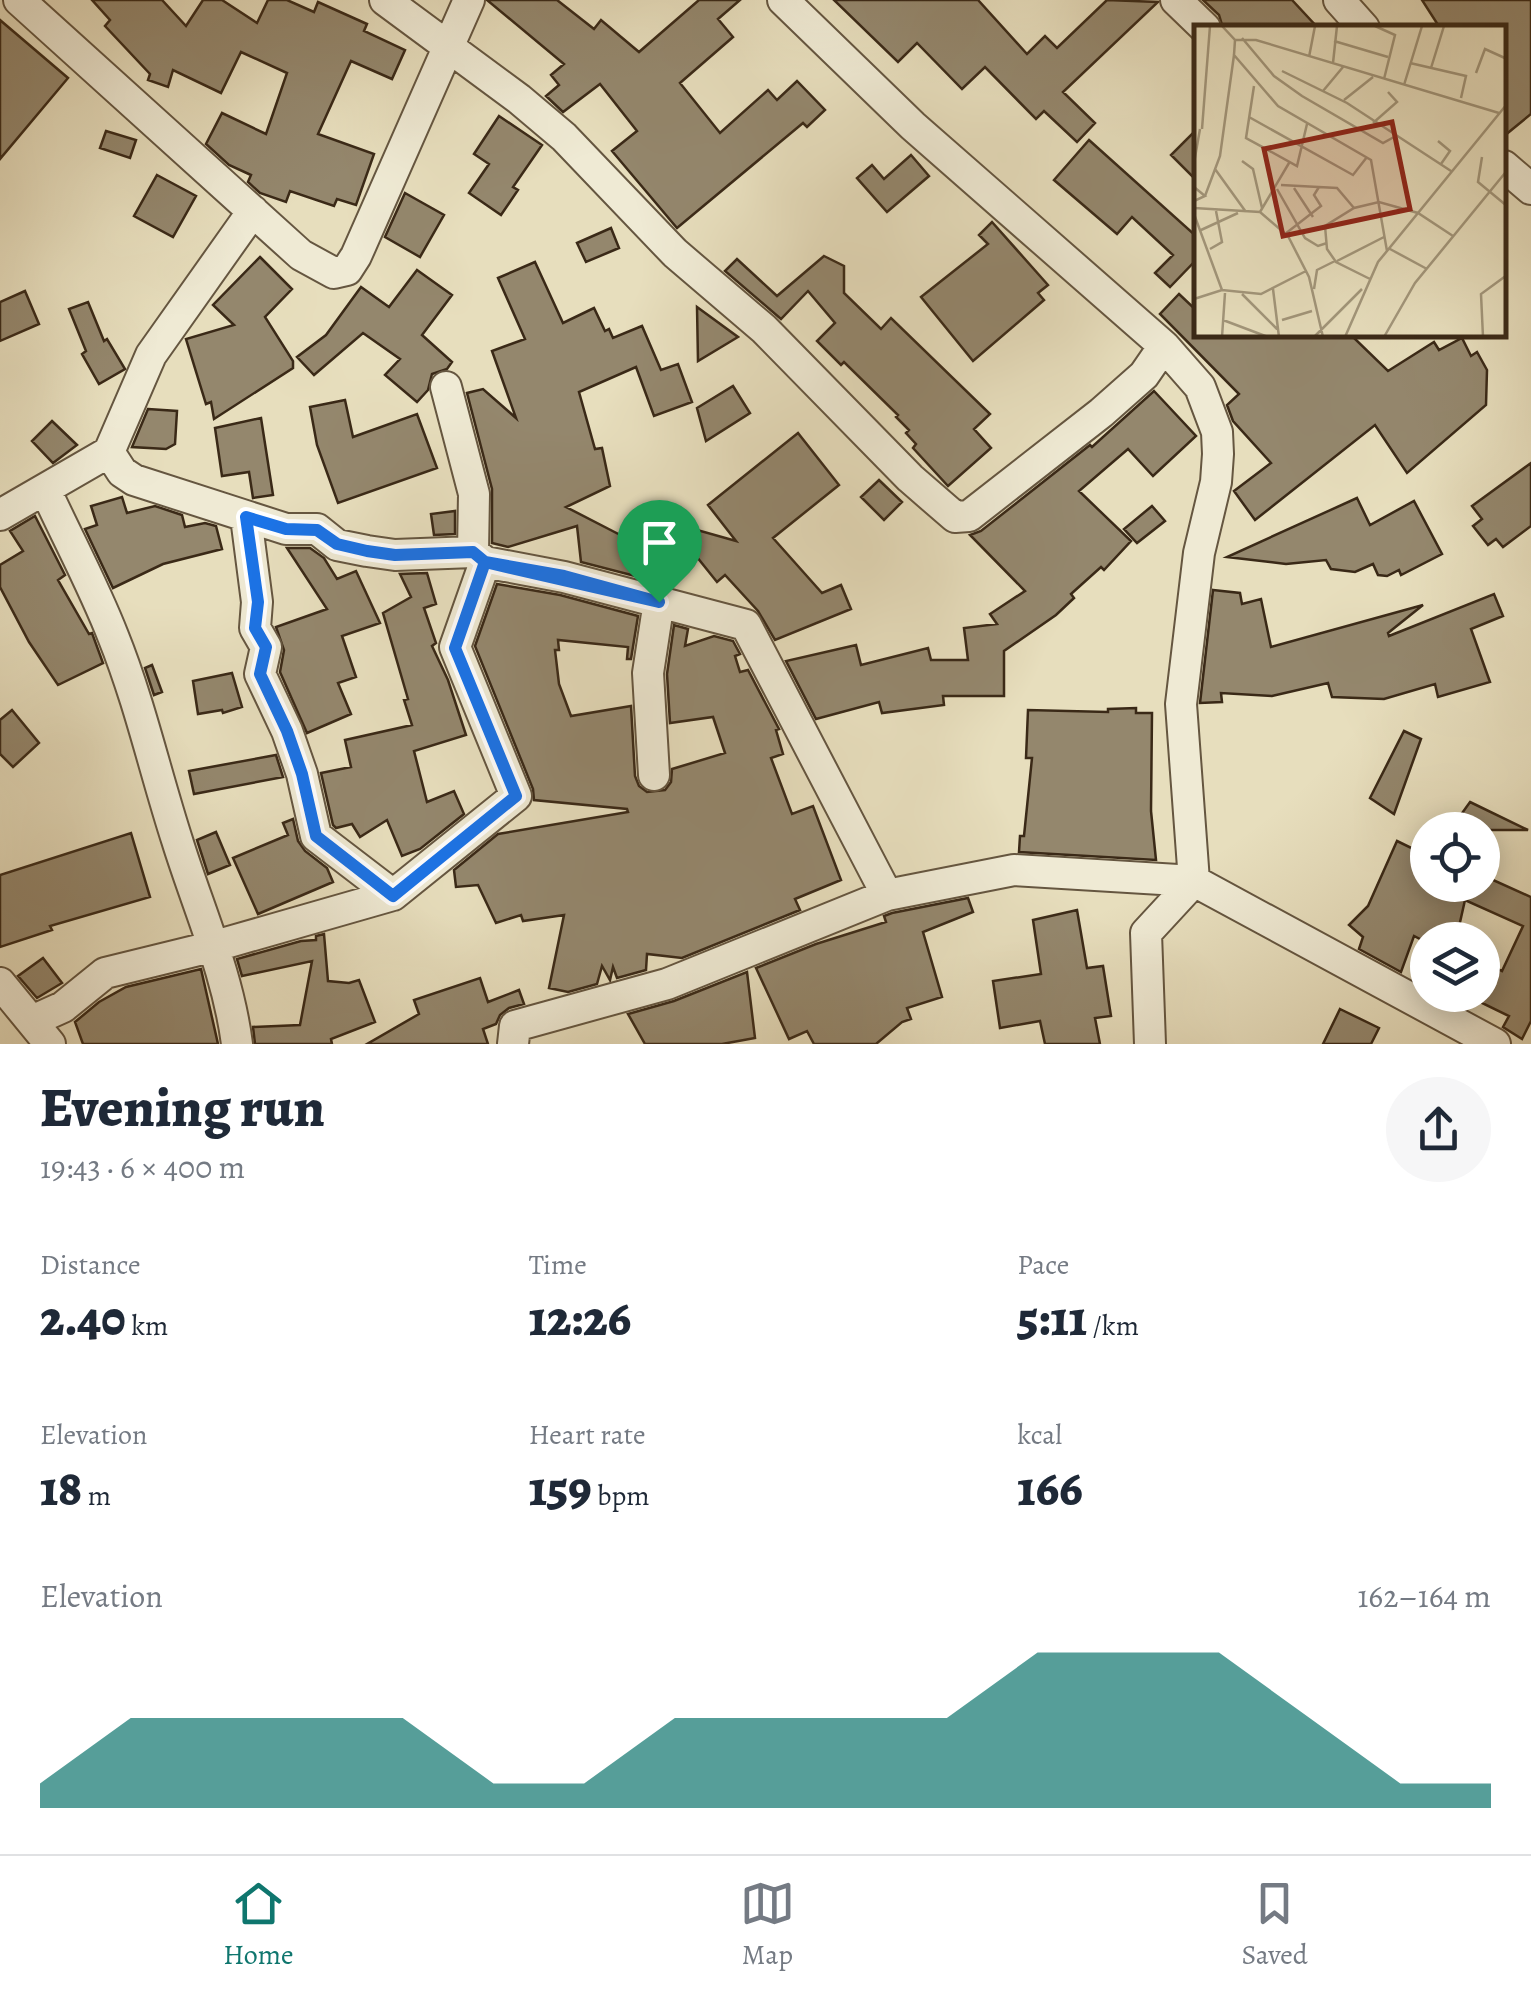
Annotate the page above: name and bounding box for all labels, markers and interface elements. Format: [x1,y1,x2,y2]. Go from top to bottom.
inset map [1194,25,1506,338]
pin [617,500,702,603]
icon: arrive [632,515,687,570]
map controls [1410,812,1500,1012]
button: locate [1410,812,1500,902]
button: layers [1410,922,1500,1012]
text: Evening run [40,1070,325,1145]
button: share [1386,1077,1491,1182]
text: 19:43 · 6 × 400 m [40,1145,245,1189]
text: Distance [40,1246,140,1284]
text: Time [529,1246,587,1284]
text: Pace [1017,1246,1069,1284]
text: 2.40 [40,1284,126,1352]
text: 12:26 [529,1284,631,1352]
text: 5:11 [1017,1284,1087,1352]
text: km [126,1307,168,1345]
text: /km [1087,1307,1139,1345]
text: Elevation [40,1416,147,1454]
text: Heart rate [529,1416,646,1454]
text: kcal [1017,1416,1062,1454]
text: 18 [40,1454,82,1522]
text: 159 [529,1454,592,1522]
text: 166 [1017,1454,1083,1522]
text: m [82,1477,111,1515]
text: bpm [592,1477,649,1515]
text: Elevation [40,1574,163,1618]
text: 162–164 m [1357,1574,1491,1618]
tab: Home [223,1876,294,1974]
tab: Map [740,1876,795,1974]
tab: Saved [1241,1876,1308,1974]

